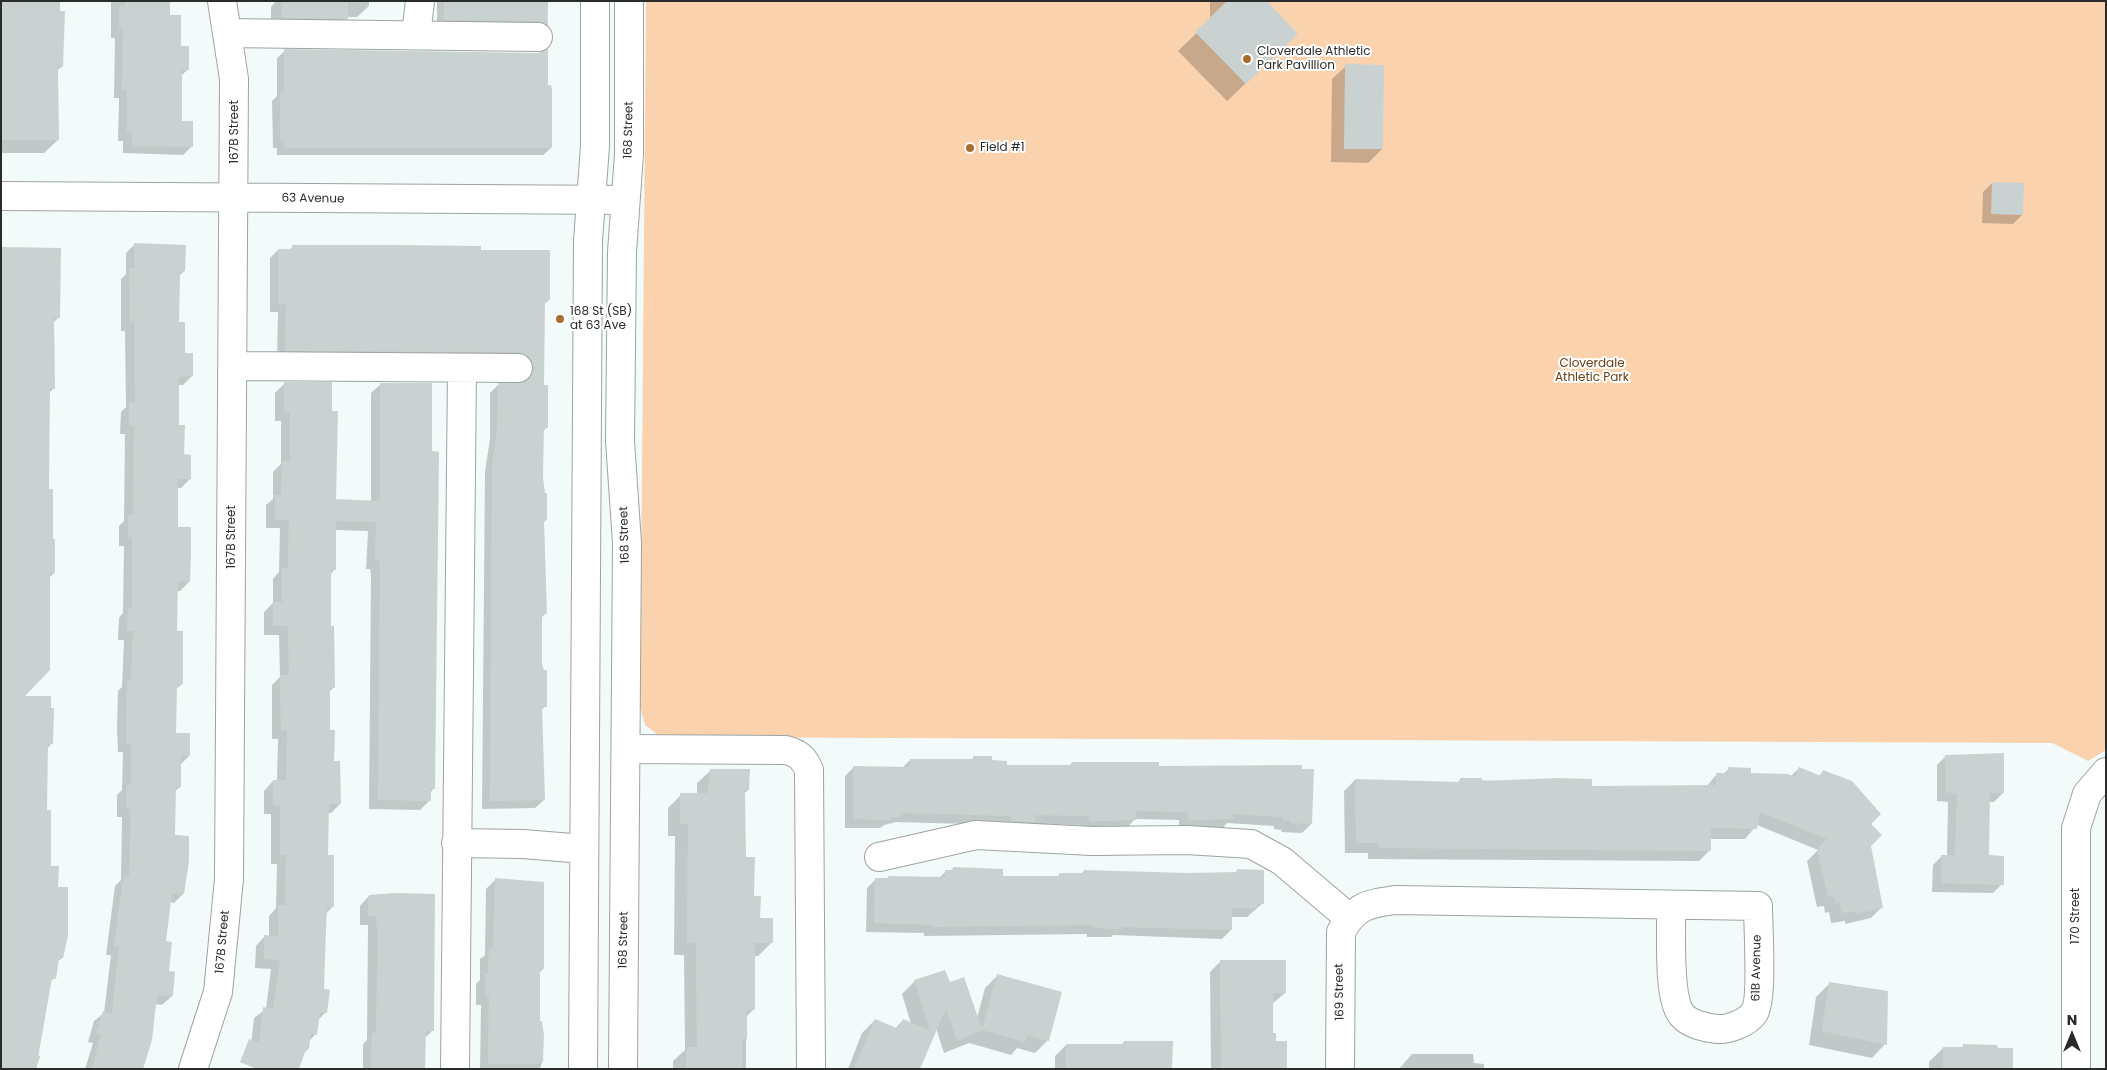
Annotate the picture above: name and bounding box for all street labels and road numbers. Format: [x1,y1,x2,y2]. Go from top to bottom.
street label: 167B Street [228,100,242,164]
street label: 168 Street [621,101,637,159]
street label: 63 Avenue [281,191,345,207]
street label: 167B Street [225,505,239,569]
street label: 168 Street [617,506,633,564]
street label: 170 Street [2069,888,2083,944]
street label: 167B Street [213,910,233,974]
street label: 168 Street [616,911,632,969]
street label: 61B Avenue [1749,934,1765,1002]
street label: 169 Street [1332,963,1348,1021]

